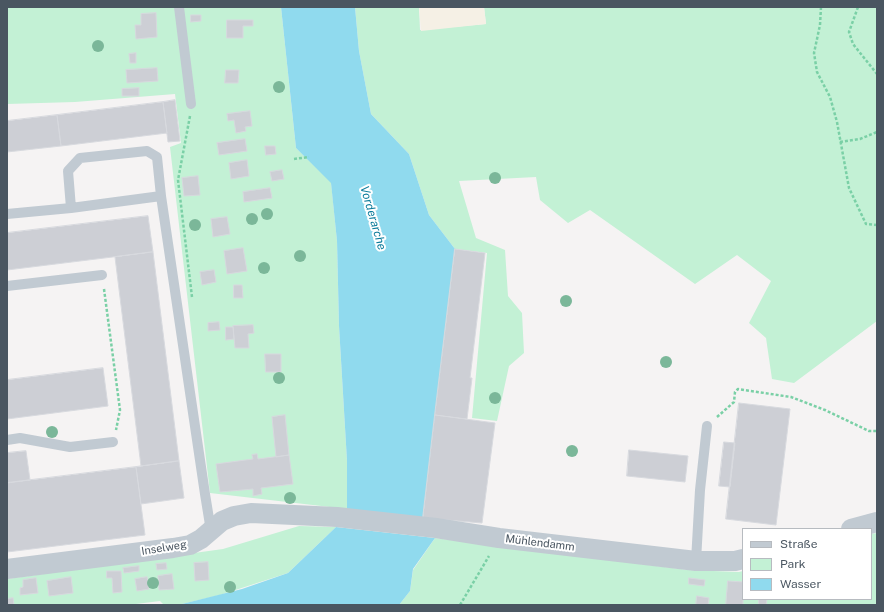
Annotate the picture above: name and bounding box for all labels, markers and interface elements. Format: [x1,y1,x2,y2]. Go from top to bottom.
water label: Vorderarche [357,184,389,252]
legend [742,528,872,600]
street label: Mühlendamm [505,532,575,554]
text: Straße [780,537,817,551]
street label: Inselweg [140,538,188,558]
text: Park [780,557,806,571]
text: Wasser [780,577,821,591]

